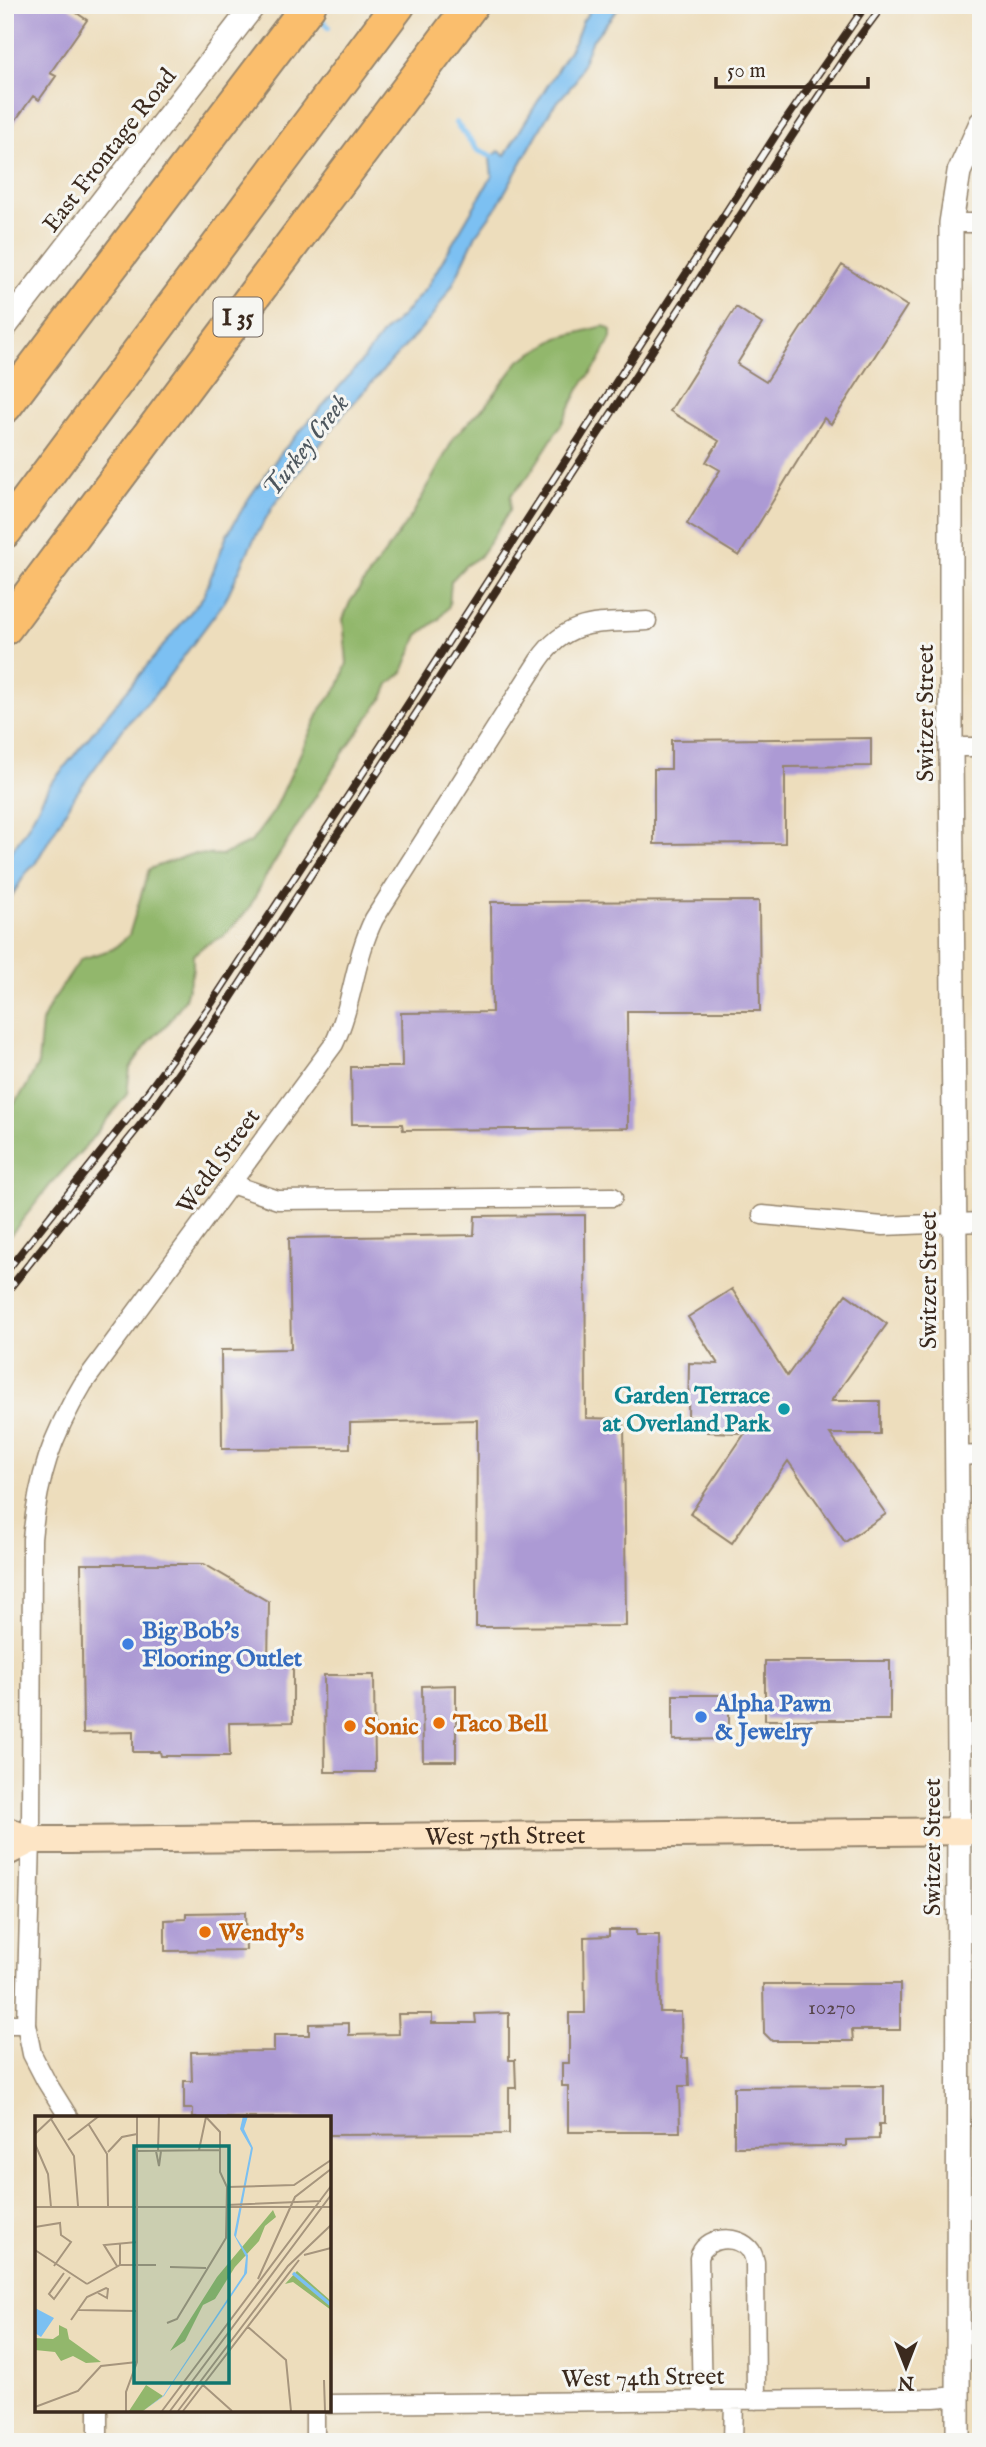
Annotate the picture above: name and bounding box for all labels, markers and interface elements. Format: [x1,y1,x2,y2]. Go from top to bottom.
scale bar [716,46,869,90]
text: 50 m [727,58,766,85]
street label: East Frontage Road [36,62,184,239]
road number: I 35 [214,298,262,336]
water label: Turkey Creek [256,387,357,504]
street label: Switzer Street [911,644,942,782]
street label: Wedd Street [170,1103,268,1221]
street label: Switzer Street [914,1211,945,1349]
place label: Garden Terrace at Overland Park [602,1381,771,1440]
marker: Garden Terrace at Overland Park [776,1401,792,1417]
place label: Big Bob's Flooring Outlet [142,1616,303,1675]
marker: Big Bob's Flooring Outlet [120,1636,136,1652]
place label: Alpha Pawn & Jewelry [714,1689,832,1748]
place label: Taco Bell [452,1709,548,1740]
marker: Alpha Pawn & Jewelry [693,1709,709,1725]
place label: Sonic [364,1712,419,1743]
marker: Taco Bell [431,1715,447,1731]
marker: Sonic [342,1718,358,1734]
street label: Switzer Street [918,1778,949,1916]
street label: West 75th Street [425,1821,586,1853]
place label: Wendy's [218,1918,304,1949]
marker: Wendy's [197,1924,213,1940]
house number: 10270 [808,1995,856,2022]
inset map [35,2116,331,2412]
north arrow [870,2332,940,2402]
street label: West 74th Street [561,2362,725,2395]
text: N [897,2370,915,2394]

